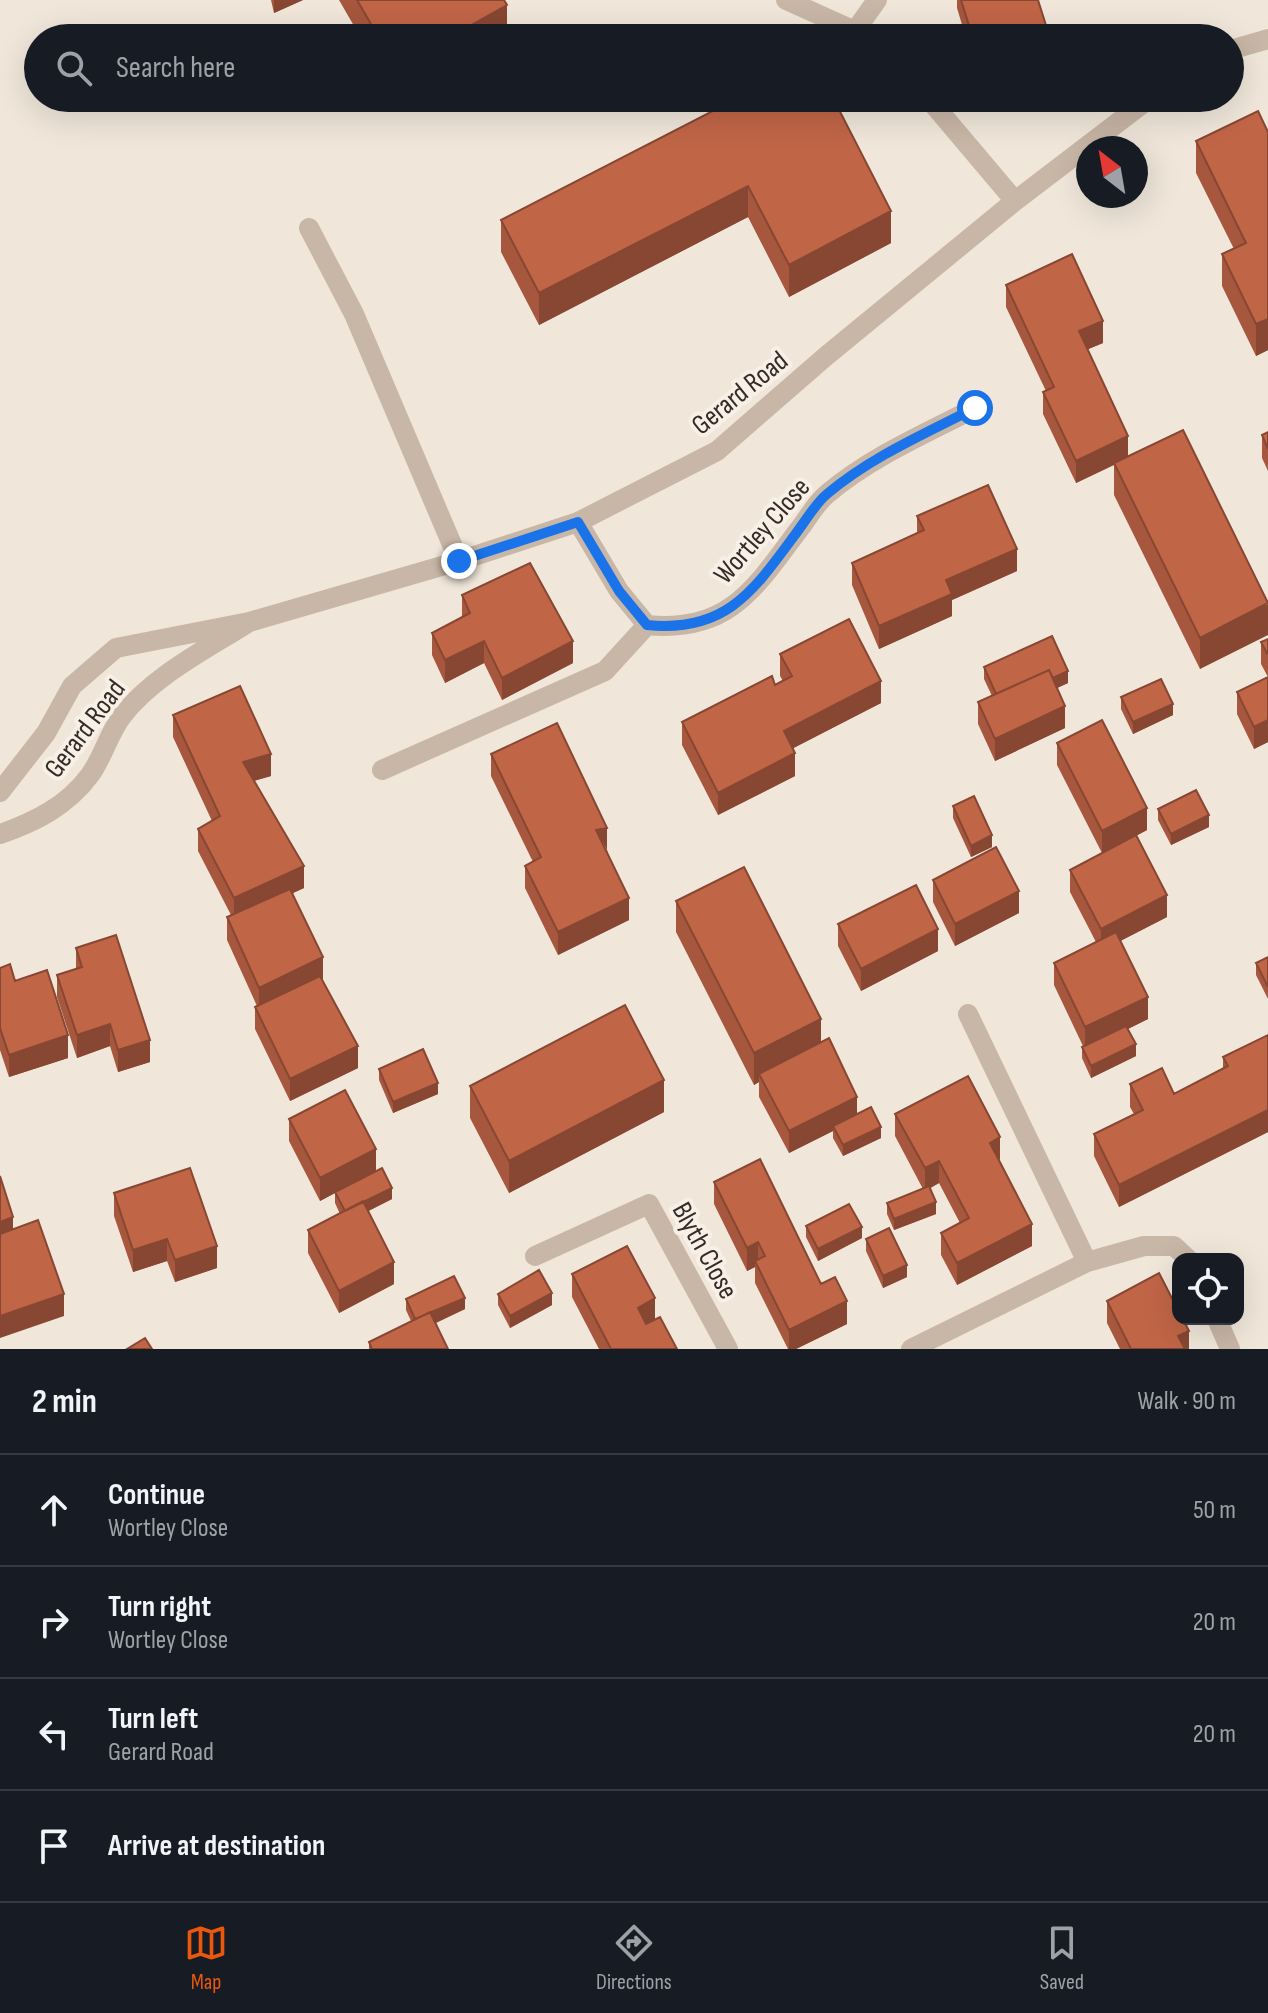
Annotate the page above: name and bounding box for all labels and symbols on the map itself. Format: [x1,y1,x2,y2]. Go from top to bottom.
north arrow [1076,136,1148,208]
street label: Gerard Road [685,344,795,442]
route start [957,390,993,426]
street label: Wortley Close [707,471,817,591]
route end [441,543,477,579]
street label: Gerard Road [38,673,133,784]
street label: Blyth Close [665,1197,745,1305]

